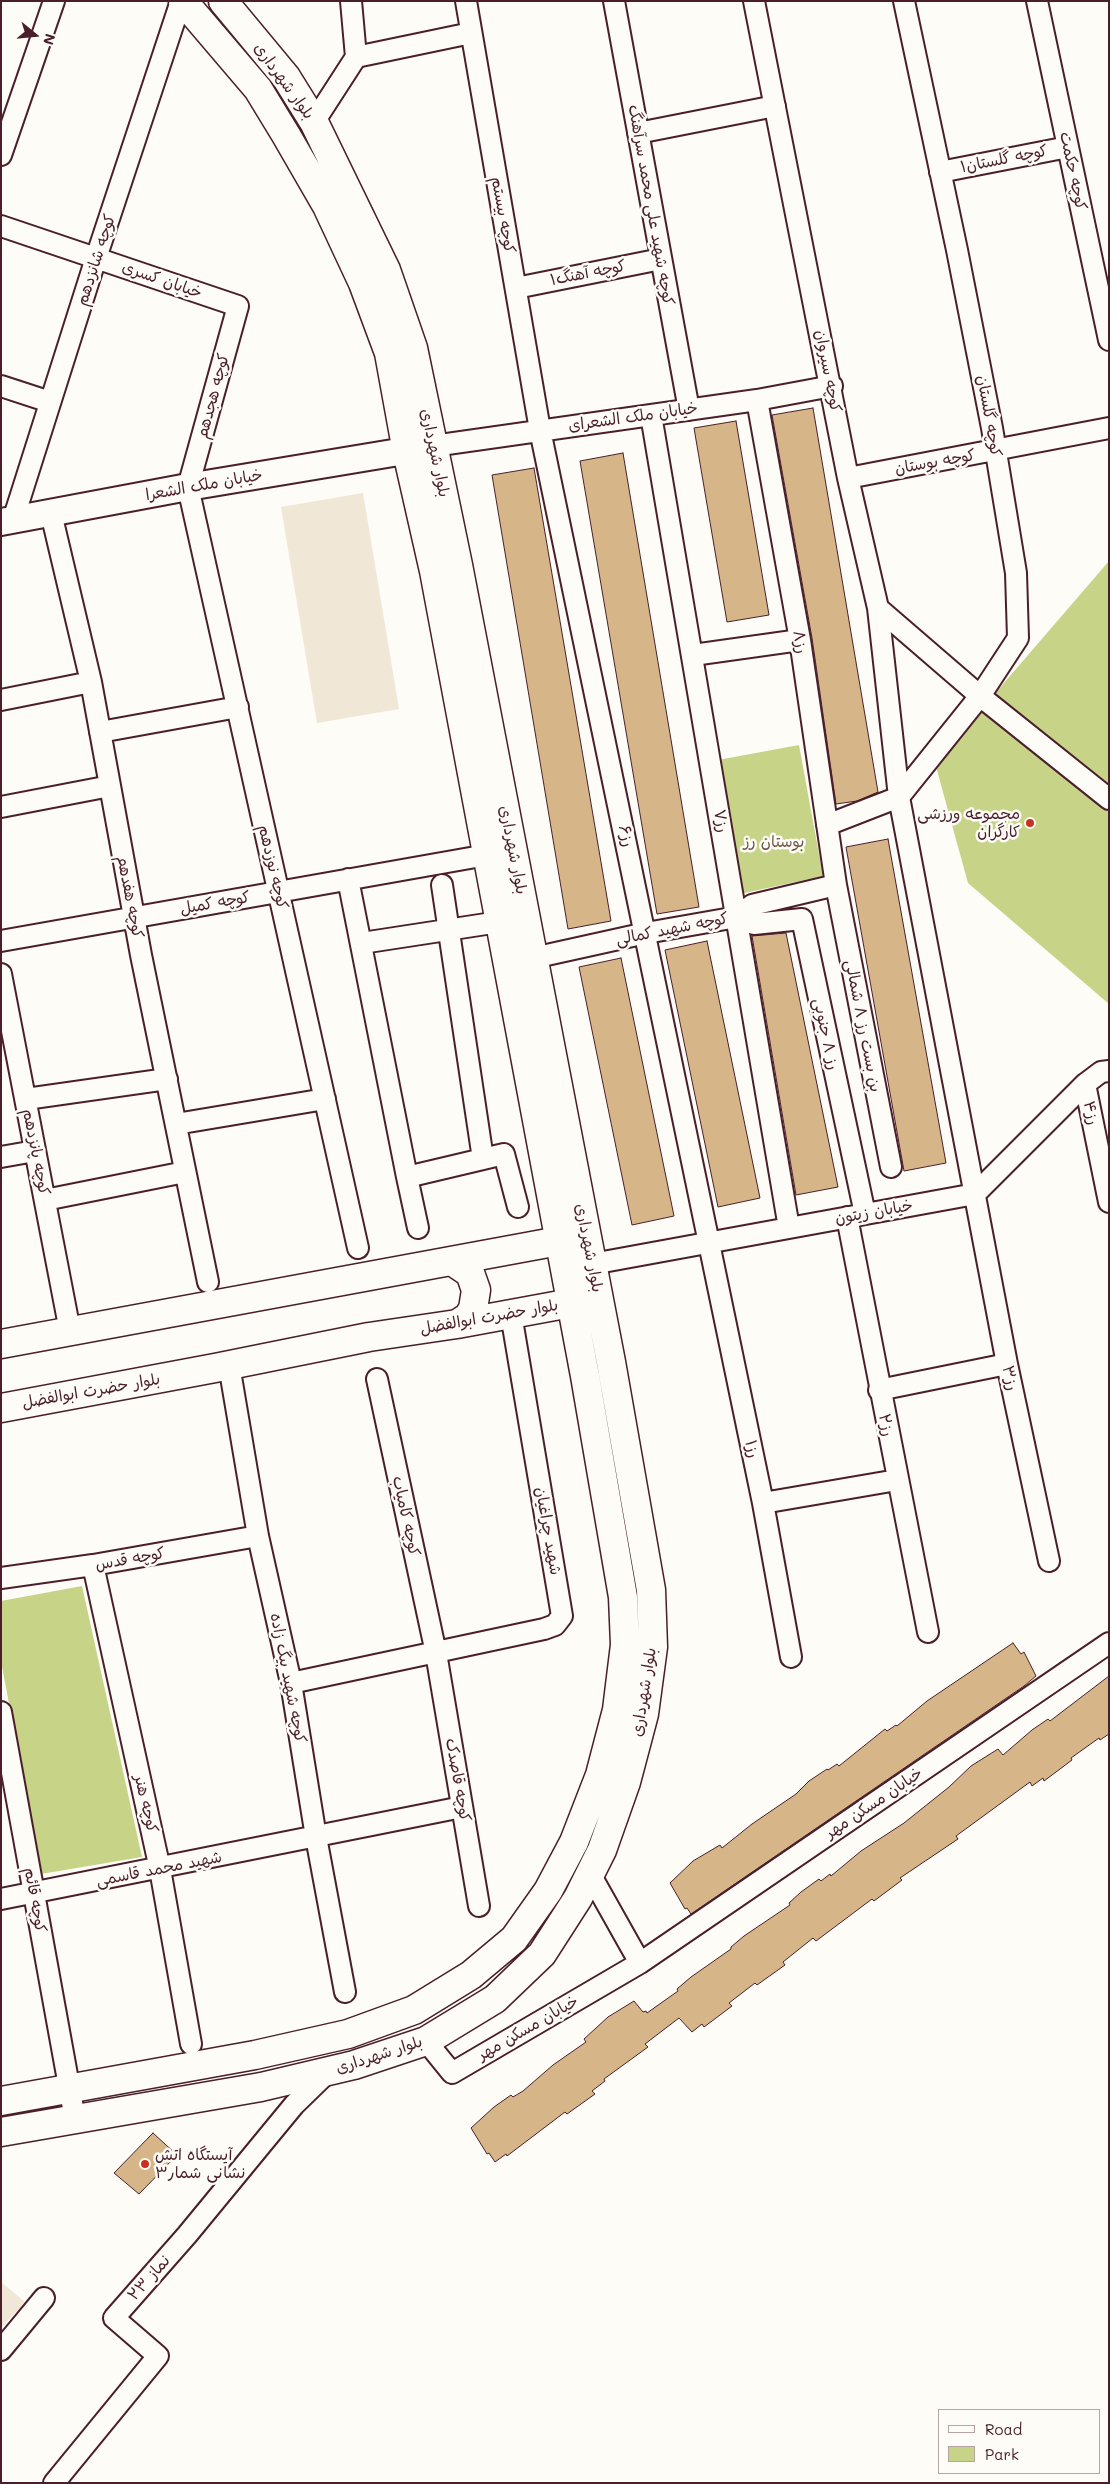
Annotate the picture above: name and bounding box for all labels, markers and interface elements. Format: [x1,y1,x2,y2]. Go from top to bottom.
north arrow [10,10,60,60]
text: N [39,32,60,47]
street label: بلوار شهرداری [250,39,318,123]
street label: کوچه شهید علی محمد سرآهنگ [624,103,678,307]
street label: کوچه حکمت [1055,130,1091,212]
street label: کوچه گلستان۱ [959,141,1049,177]
street label: کوچه بیستم [487,175,519,255]
street label: کوچه شانزدهم [72,212,120,308]
street label: کوچه آهنگ۱ [549,256,627,290]
street label: خیابان کسری [119,257,205,303]
street label: کوچه سیروان [811,328,845,414]
street label: کوچه هجدهم [192,351,234,441]
street label: کوچه گلستان [972,374,1006,458]
street label: خیابان ملک الشعرای [567,398,699,436]
street label: بلوار شهرداری [416,407,454,499]
street label: کوچه بوستان [893,445,977,479]
street label: خیابان ملک الشعرا [144,465,264,505]
street label: رز۸ [789,629,811,655]
street label: بلوار شهرداری [495,804,531,896]
place label: مجموعه ورزشی کارگران [917,804,1020,842]
street label: رز۷ [710,808,732,834]
marker: مجموعه ورزشی کارگران [1024,817,1036,829]
street label: کوچه نوزدهم [254,823,292,911]
street label: رز۶ [614,823,638,849]
park label: بوستان رز [743,832,805,852]
street label: کوچه هفدهم [113,854,147,940]
street label: کوچه کمیل [178,887,252,919]
street label: کوچه شهید کمالی [614,909,730,949]
street label: بن بست رز ۸ شمالی [841,958,885,1094]
street label: رز ۸ جنوبی [809,996,843,1072]
street label: رز۴ [1079,1099,1103,1127]
street label: کوچه پانزدهم [18,1107,54,1197]
street label: خیابان زیتون [834,1196,914,1228]
street label: بلوار شهرداری [571,1202,607,1294]
street label: بلوار حضرت ابوالفضل [418,1295,560,1339]
street label: رز۳ [998,1364,1022,1392]
street label: بلوار حضرت ابوالفضل [20,1369,162,1413]
street label: رز۲ [874,1412,898,1438]
street label: رز۱ [741,1438,763,1460]
street label: کوچه کامیاب [388,1474,424,1558]
street label: شهید چراغیان [531,1485,565,1577]
street label: کوچه قدس [94,1543,166,1575]
street label: کوچه شهید بیگ زاده [266,1611,310,1745]
street label: بلوار شهرداری [627,1646,661,1738]
street label: کوچه قاصدک [441,1737,475,1823]
street label: خیابان مسکن مهر [822,1763,926,1843]
street label: کوچه هنر [130,1773,162,1835]
street label: شهید محمد قاسمی [94,1847,224,1891]
street label: کوچه قائم [20,1866,50,1934]
street label: خیابان مسکن مهر [474,1991,582,2065]
street label: بلوار شهرداری [333,2032,425,2078]
place label: آیستگاه اتش نشانی شمار۳ [155,2145,245,2183]
marker: آیستگاه اتش نشانی شمار۳ [139,2158,151,2170]
street label: نماز ۲۳ [124,2251,174,2305]
legend [938,2409,1100,2474]
text: Road [985,2419,1022,2439]
text: Park [985,2444,1019,2464]

